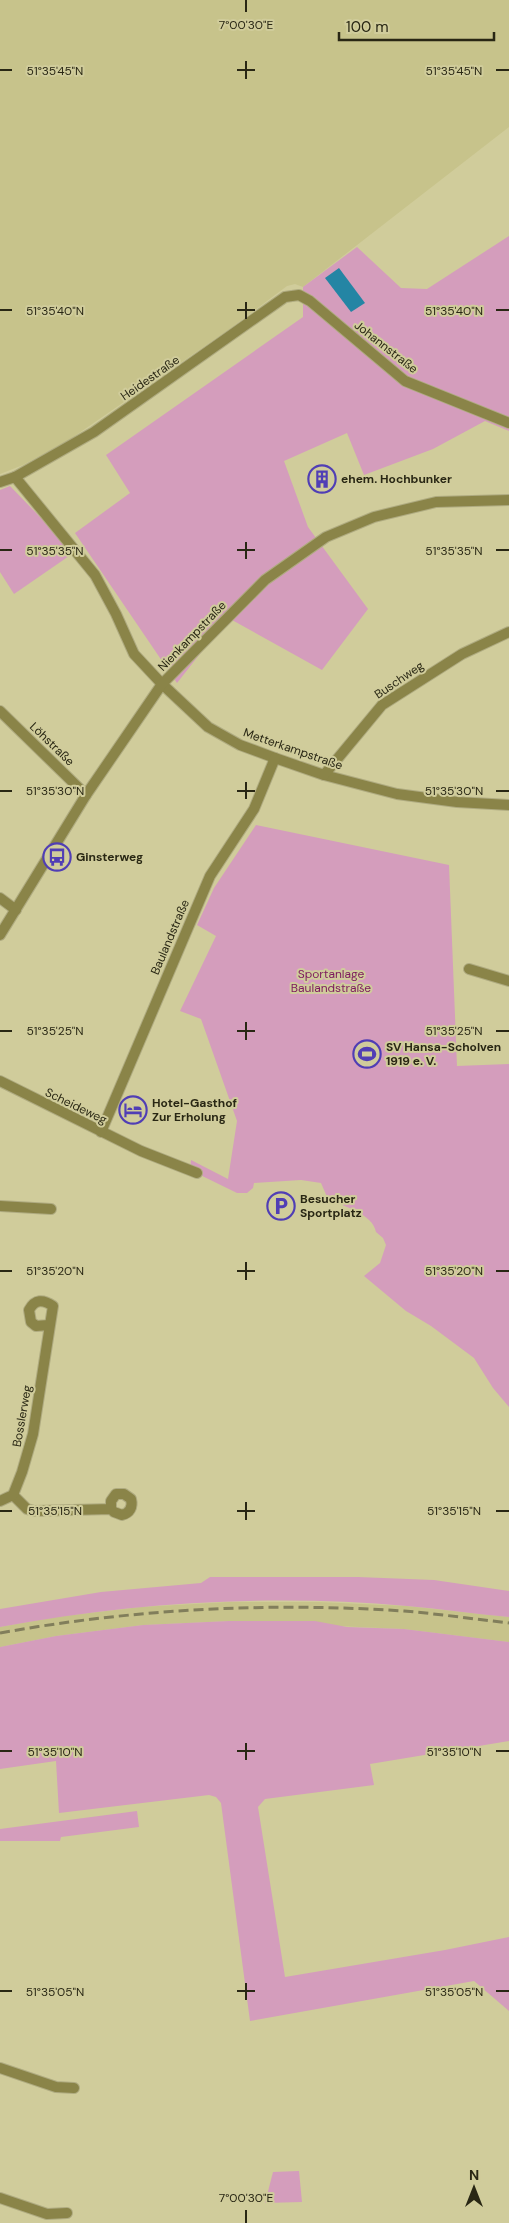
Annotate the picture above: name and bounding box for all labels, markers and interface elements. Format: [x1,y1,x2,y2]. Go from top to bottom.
scale bar [339,10,494,42]
text: 7°00'30"E [219,17,273,33]
text: 100 m [346,17,389,37]
text: 51°35'45"N [27,63,83,79]
text: 51°35'45"N [426,63,482,79]
text: 51°35'40"N [26,303,84,319]
text: 51°35'40"N [425,303,483,319]
street label: Johannstraße [351,317,421,377]
street label: Heidestraße [117,352,183,404]
building icon: ehem. Hochbunker [307,464,337,494]
place label: ehem. Hochbunker [341,471,452,487]
text: 51°35'35"N [26,543,84,559]
text: 51°35'35"N [425,543,483,559]
street label: Nienkampstraße [154,597,230,675]
street label: Buschweg [371,657,427,702]
street label: Löhstraße [26,719,78,769]
street label: Metterkampstraße [241,725,345,774]
text: 51°35'30"N [26,783,84,799]
text: 51°35'30"N [425,783,483,799]
bus stop icon: Ginsterweg [42,842,72,872]
place label: Ginsterweg [76,849,143,865]
street label: Baulandstraße [147,897,193,977]
park label: Sportanlage Baulandstraße [291,966,371,996]
text: 51°35'25"N [26,1023,84,1039]
text: 51°35'25"N [425,1023,483,1039]
sports icon: SV Hansa-Scholven 1919 e. V. [352,1039,382,1069]
place label: SV Hansa-Scholven 1919 e. V. [386,1039,501,1069]
street label: Scheideweg [42,1084,110,1128]
hotel icon: Hotel-Gasthof Zur Erholung [118,1095,148,1125]
place label: Hotel-Gasthof Zur Erholung [152,1095,237,1125]
parking icon: Besucher Sportplatz [266,1191,296,1221]
place label: Besucher Sportplatz [300,1191,362,1221]
text: 51°35'20"N [26,1263,84,1279]
text: 51°35'20"N [425,1263,483,1279]
street label: Bosslerweg [9,1383,35,1448]
text: 51°35'15"N [28,1503,82,1519]
text: 51°35'15"N [427,1503,481,1519]
text: 51°35'10"N [27,1744,83,1760]
text: 51°35'10"N [426,1744,482,1760]
text: 51°35'05"N [26,1984,84,2000]
text: 51°35'05"N [425,1984,483,2000]
north arrow [449,2163,499,2213]
text: N [469,2166,479,2184]
text: 7°00'30"E [219,2190,273,2206]

